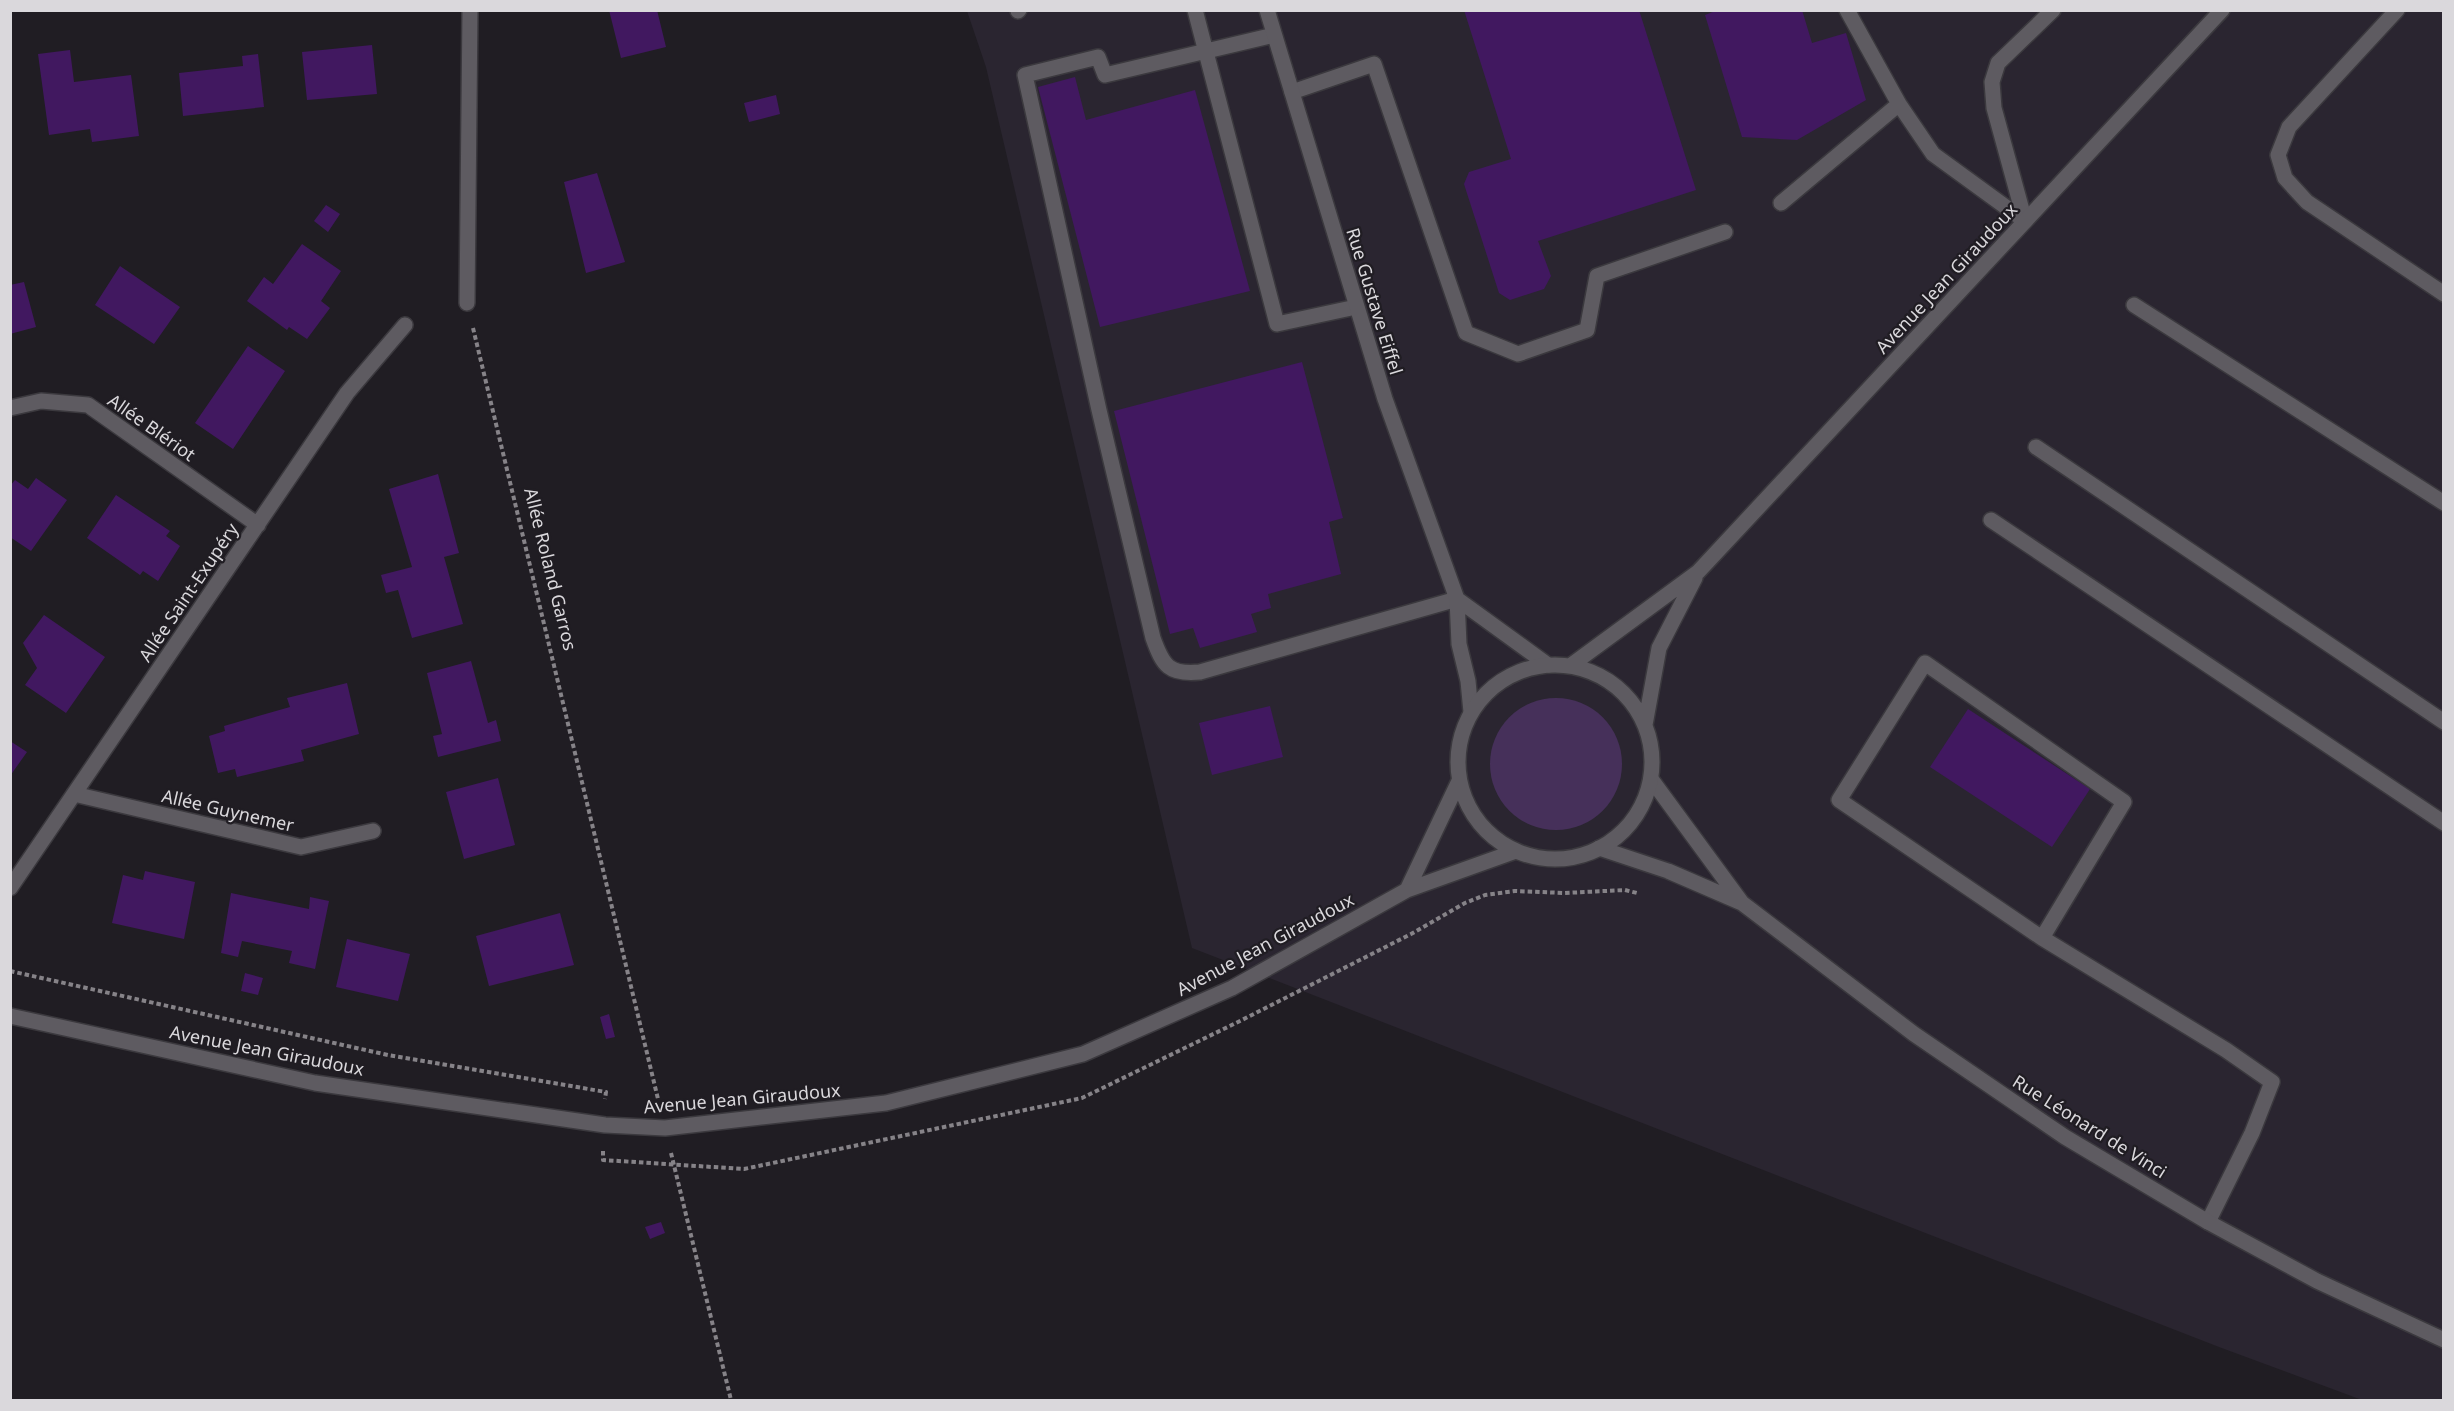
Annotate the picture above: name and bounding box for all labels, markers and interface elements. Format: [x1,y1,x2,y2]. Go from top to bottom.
street label: Avenue Jean Giraudoux [1870,197,2022,358]
street label: Rue Gustave Eiffel [1341,225,1409,377]
street label: Allée Blériot [103,388,201,466]
street label: Allée Roland Garros [519,485,583,653]
street label: Allée Saint-Exupéry [133,517,244,666]
street label: Allée Guynemer [160,783,297,837]
street label: Avenue Jean Giraudoux [1172,887,1358,1001]
street label: Avenue Jean Giraudoux [168,1019,367,1081]
street label: Rue Léonard de Vinci [2008,1069,2172,1183]
street label: Avenue Jean Giraudoux [643,1077,842,1119]

